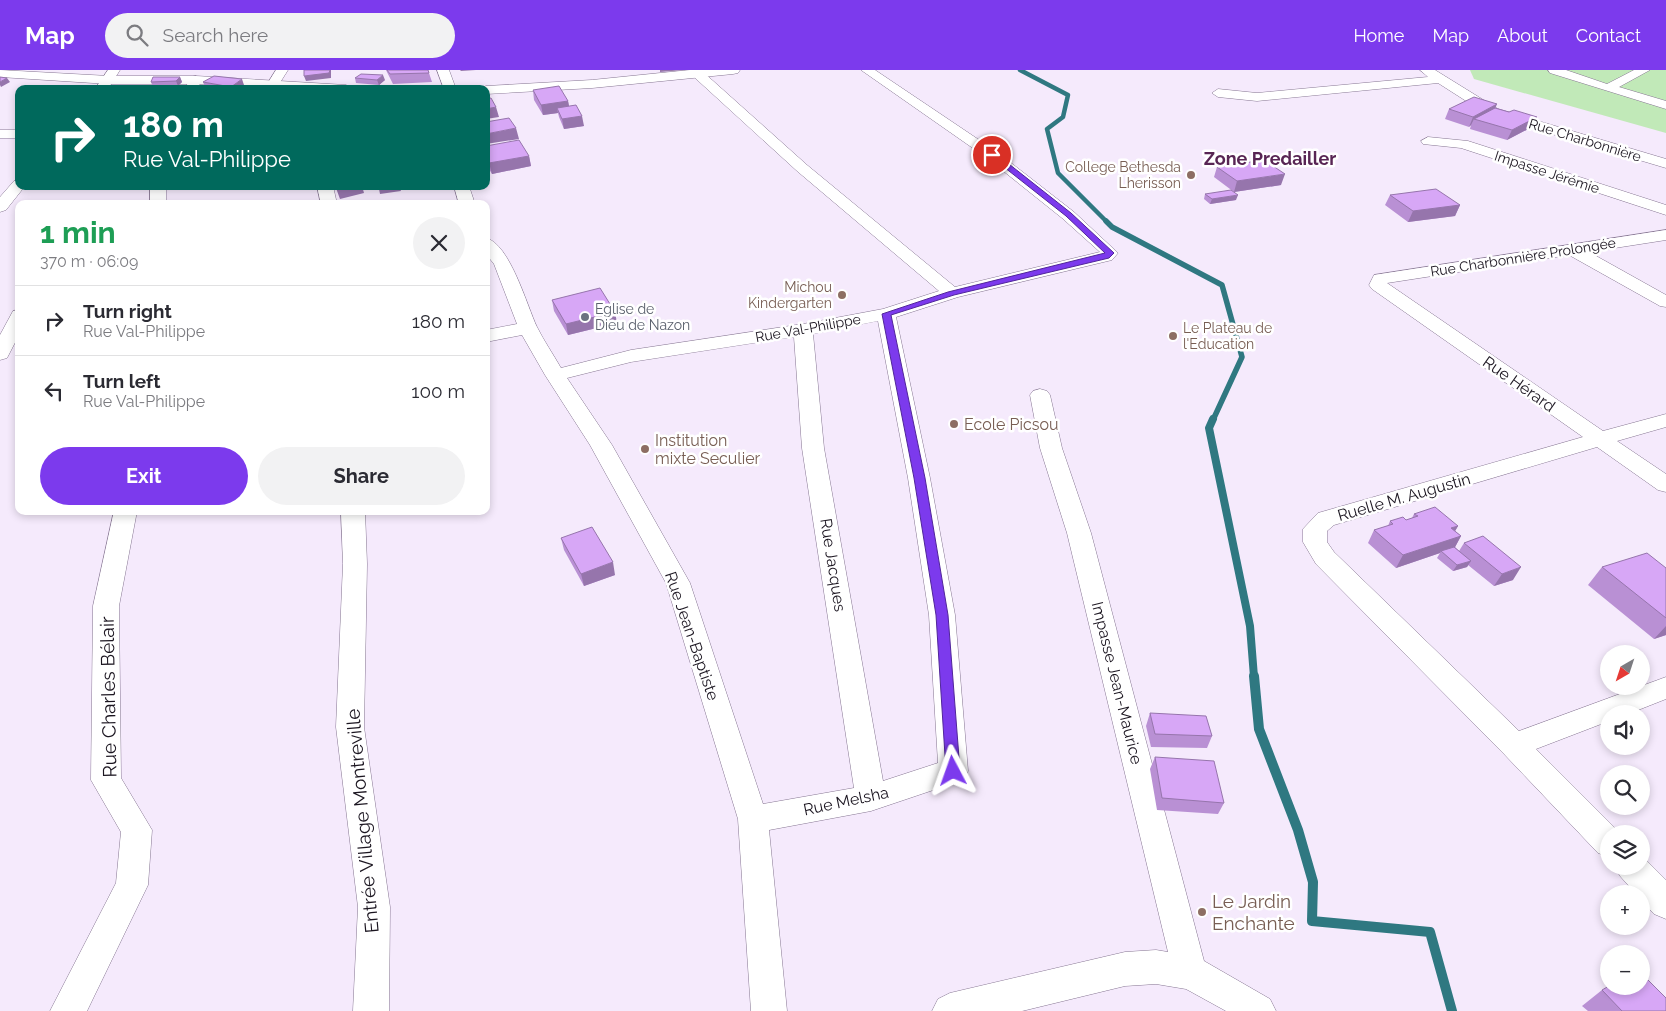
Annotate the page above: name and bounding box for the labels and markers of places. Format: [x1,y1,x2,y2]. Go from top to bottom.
pin [971,134,1013,176]
place label: College Bethesda Lherisson [1065,159,1181,191]
marker: College Bethesda Lherisson [1185,169,1197,181]
place label: Michou Kindergarten [748,279,832,311]
marker: Michou Kindergarten [836,289,848,301]
place label: Eglise de Dieu de Nazon [595,301,690,333]
marker: Eglise de Dieu de Nazon [579,311,591,323]
place label: Le Plateau de l'Education [1183,320,1272,352]
marker: Le Plateau de l'Education [1167,330,1179,342]
place label: Ecole Picsou [964,415,1059,434]
marker: Ecole Picsou [948,418,960,430]
place label: Institution mixte Seculier [655,431,761,468]
marker: Institution mixte Seculier [639,443,651,455]
place label: Le Jardin Enchante [1212,890,1295,934]
marker: Le Jardin Enchante [1196,906,1208,918]

